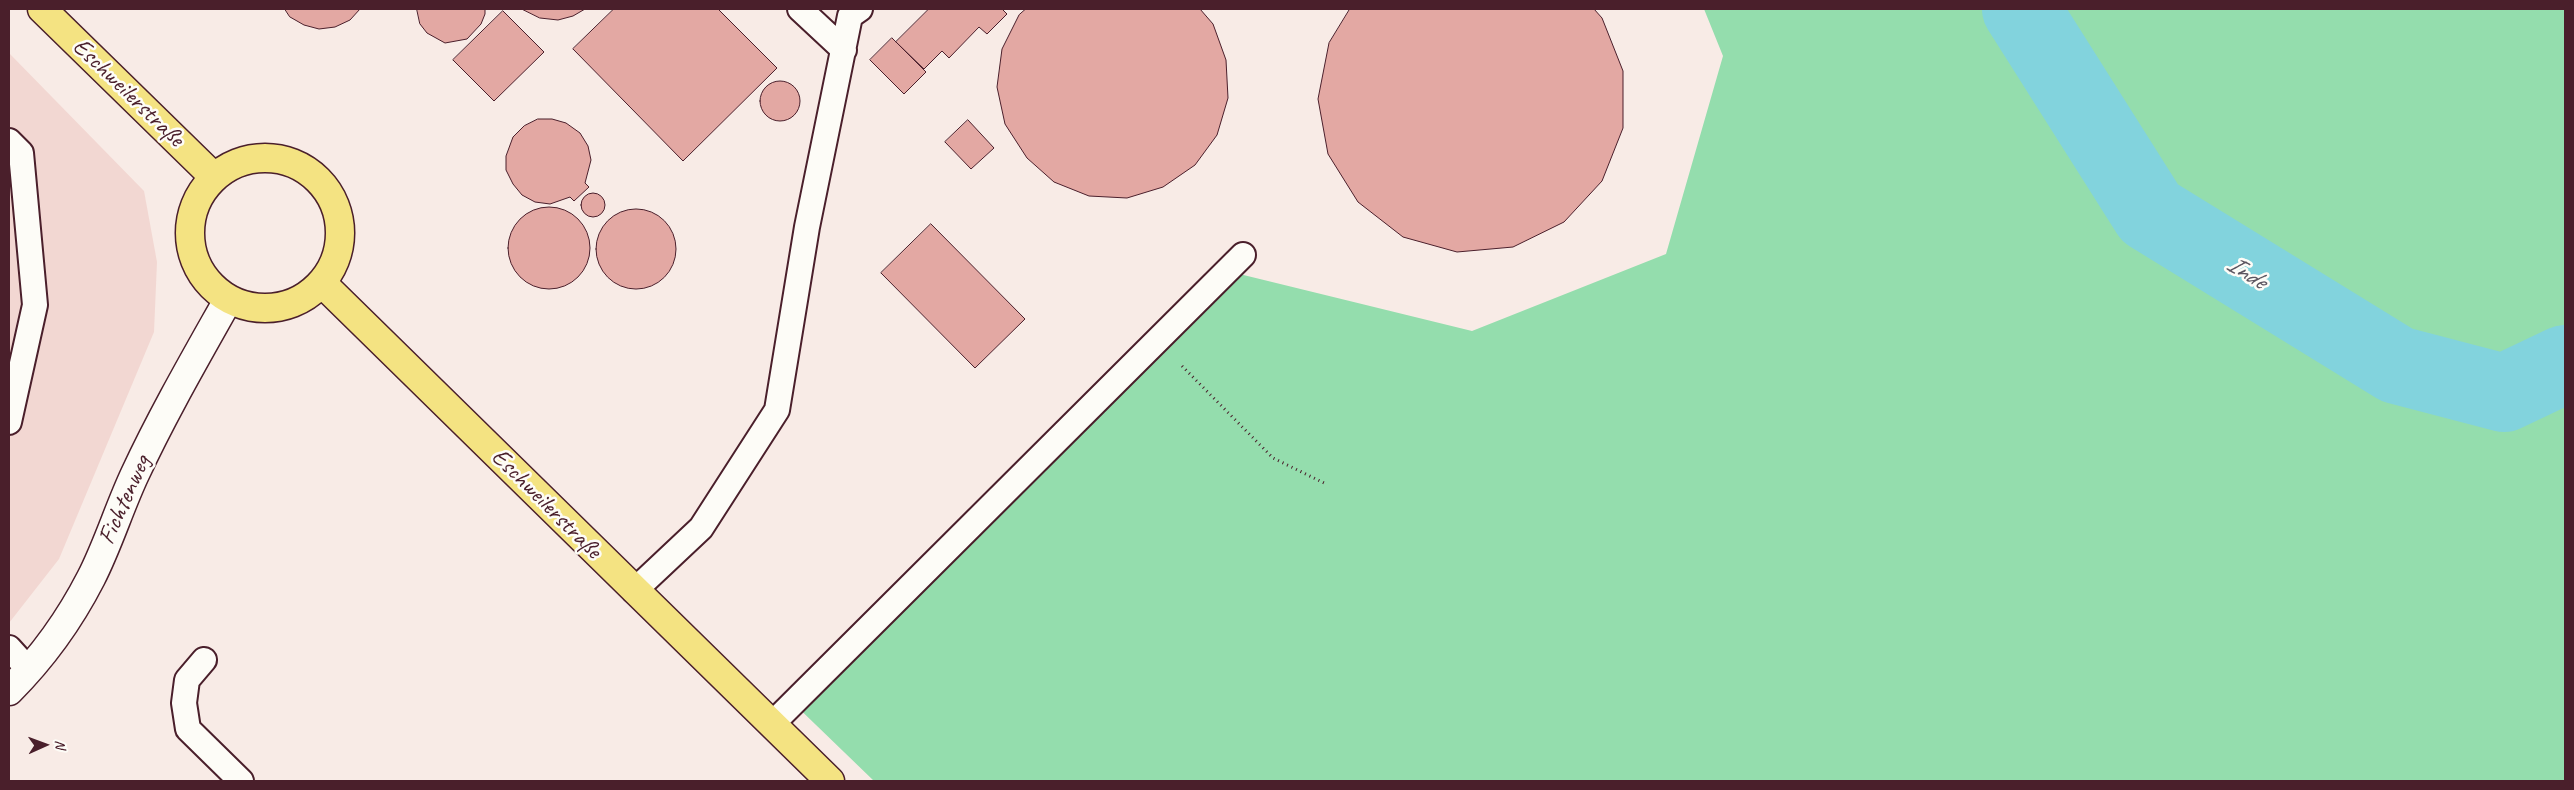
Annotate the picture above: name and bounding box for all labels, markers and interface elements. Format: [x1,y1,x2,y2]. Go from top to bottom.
street label: Eschweilerstraße [66,32,190,154]
water label: Inde [2221,249,2271,297]
street label: Eschweilerstraße [485,443,607,565]
street label: Fichtenweg [92,451,158,549]
north arrow [20,720,70,770]
text: N [52,740,69,749]

